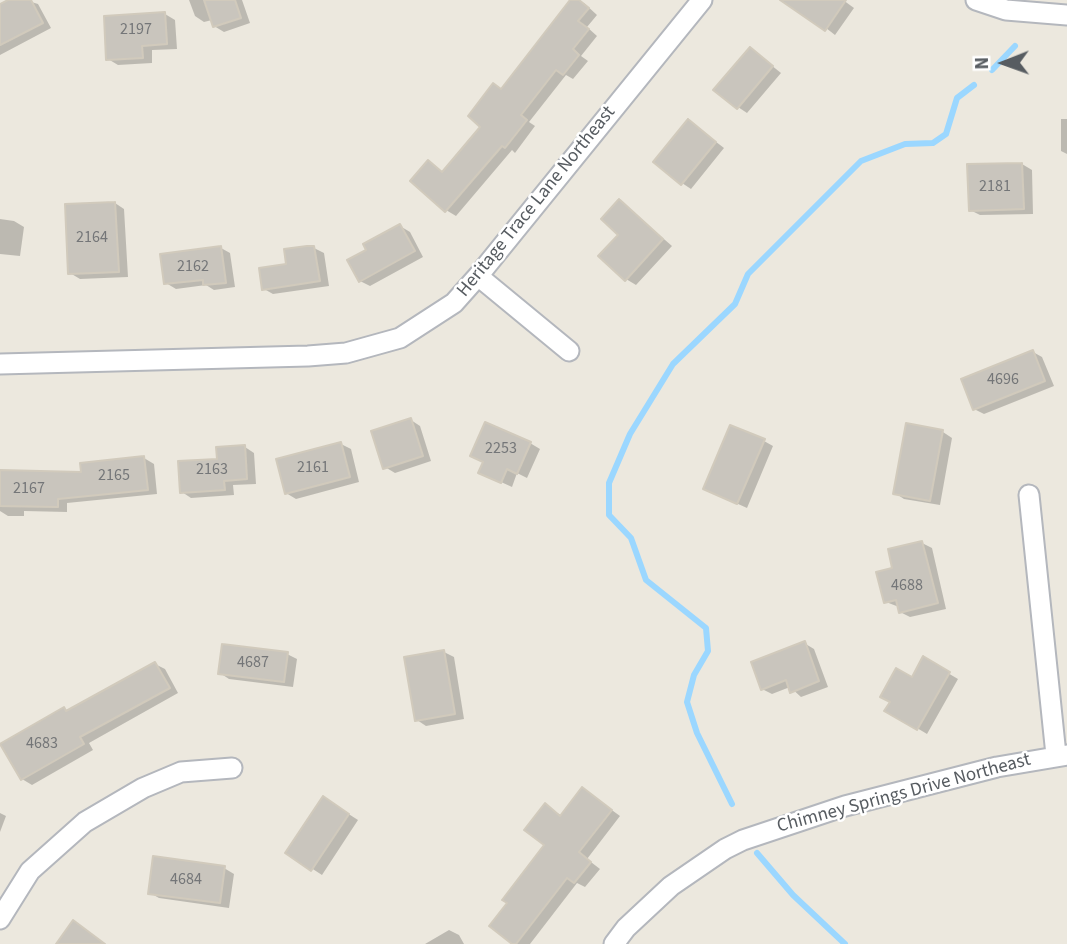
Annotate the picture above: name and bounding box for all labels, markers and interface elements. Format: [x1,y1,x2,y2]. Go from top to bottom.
house number: 2197 [120,20,152,40]
north arrow [969,28,1039,98]
text: N [969,57,996,70]
street label: Heritage Trace Lane Northeast [453,102,621,302]
house number: 2181 [979,177,1011,197]
house number: 2164 [76,228,108,248]
house number: 2162 [177,257,209,277]
house number: 4696 [987,370,1019,390]
house number: 2253 [485,439,517,459]
house number: 2161 [297,458,329,478]
house number: 2163 [196,460,228,480]
house number: 2165 [98,466,130,486]
house number: 2167 [13,479,45,499]
house number: 4688 [891,576,923,596]
house number: 4687 [237,653,269,673]
house number: 4683 [26,734,58,754]
street label: Chimney Springs Drive Northeast [775,749,1033,839]
house number: 4684 [170,870,202,890]

